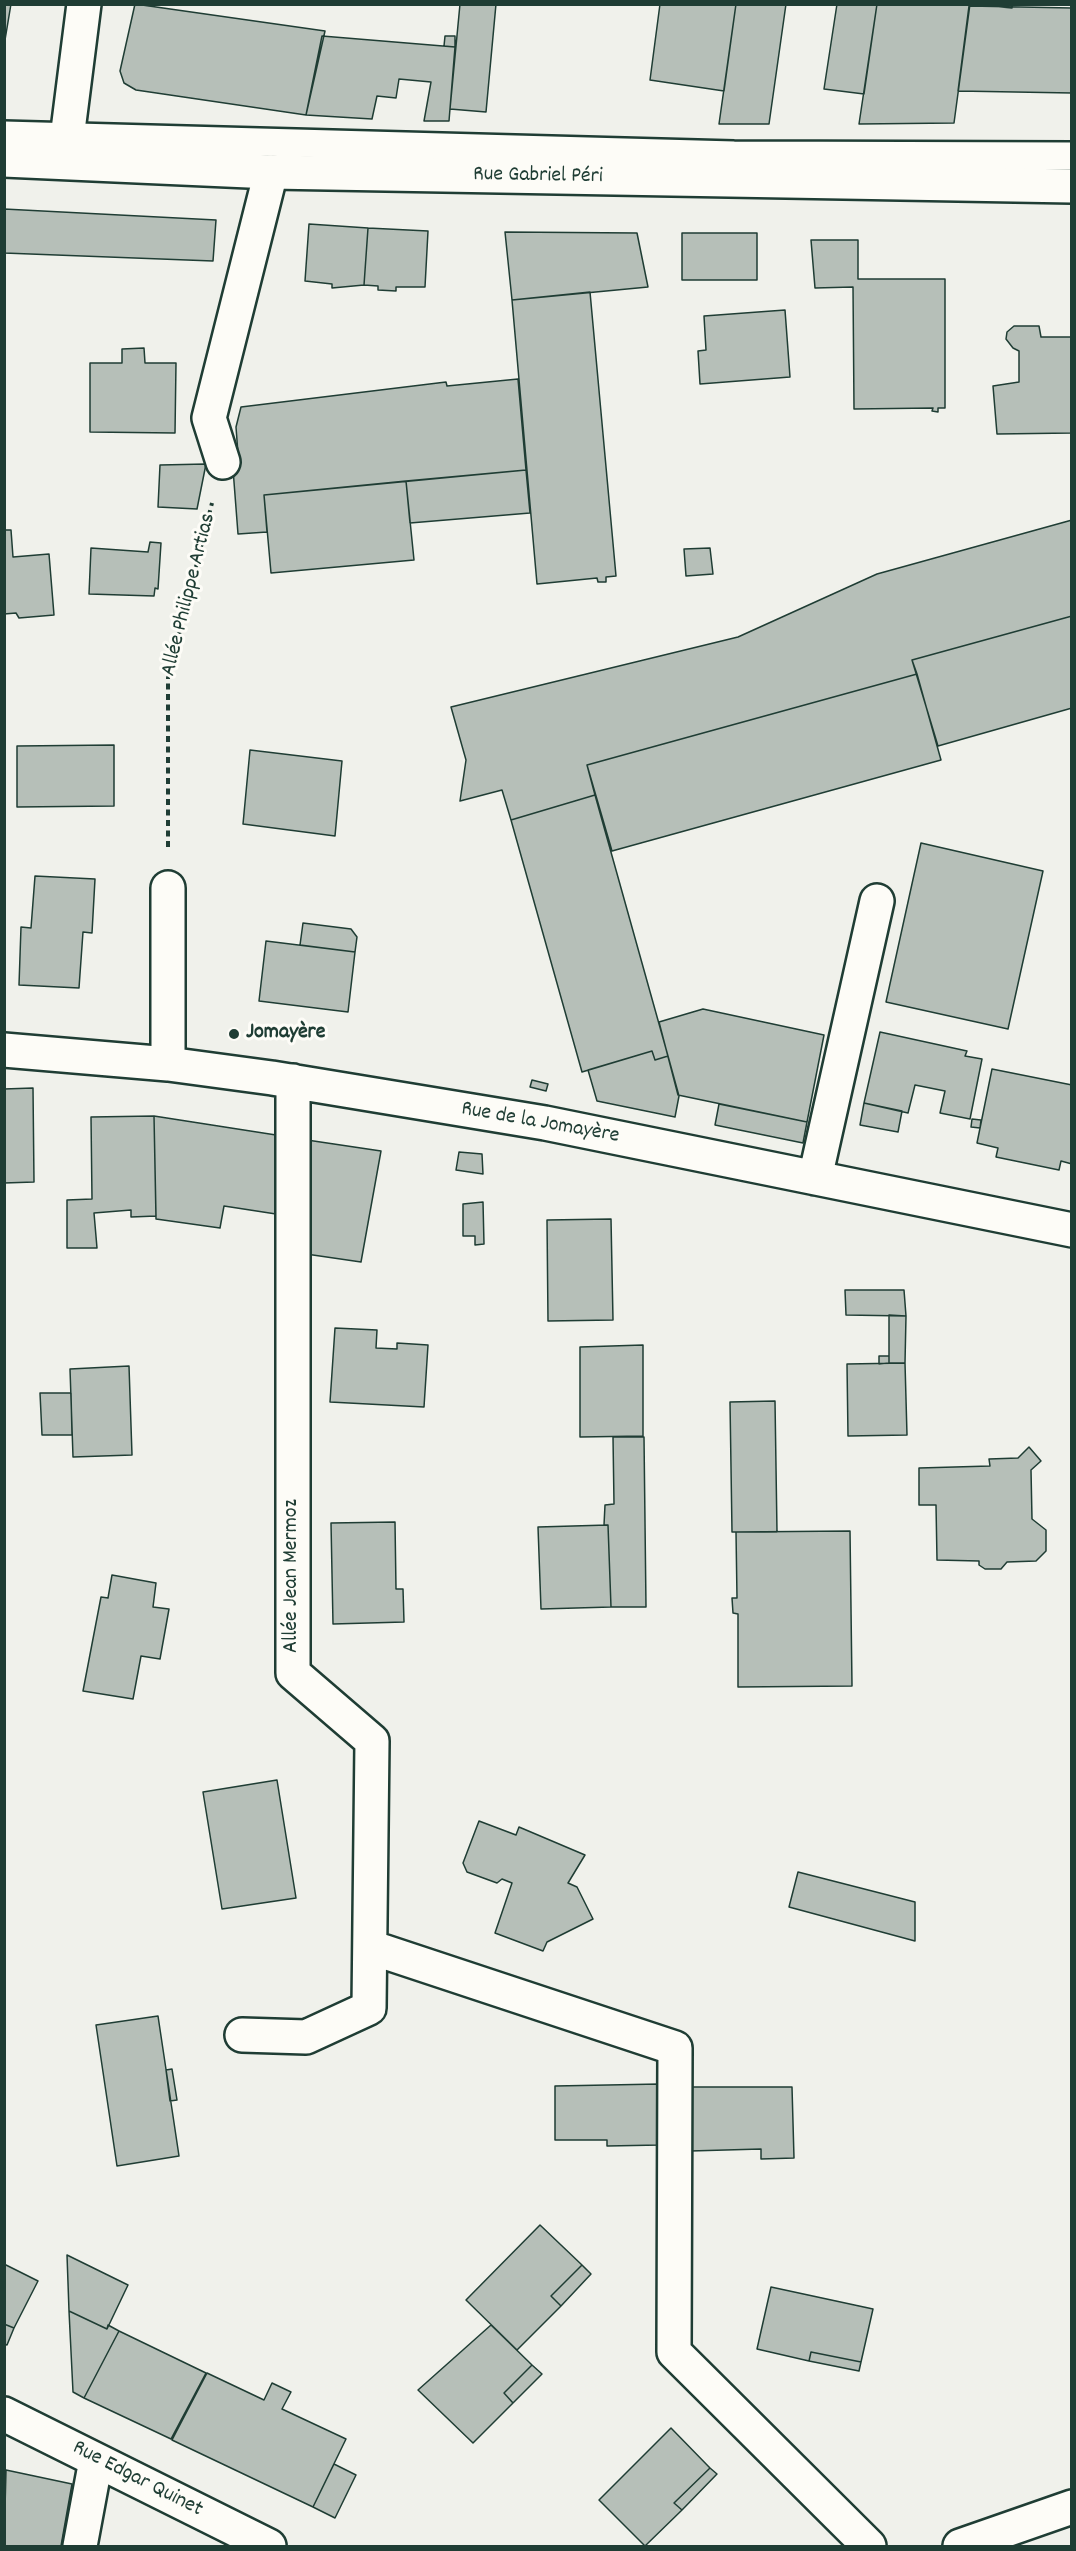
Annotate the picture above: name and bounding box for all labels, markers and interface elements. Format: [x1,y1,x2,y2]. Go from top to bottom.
street label: Rue Gabriel Péri [473,163,603,191]
street label: Allée Philippe Artias [157,511,223,679]
place label: Jomayère [246,1021,325,1047]
marker: Jomayère [227,1027,241,1041]
street label: Rue de la Jomayère [459,1097,621,1151]
street label: Allée Jean Mermoz [280,1499,306,1653]
street label: Rue Edgar Quinet [67,2436,207,2524]

